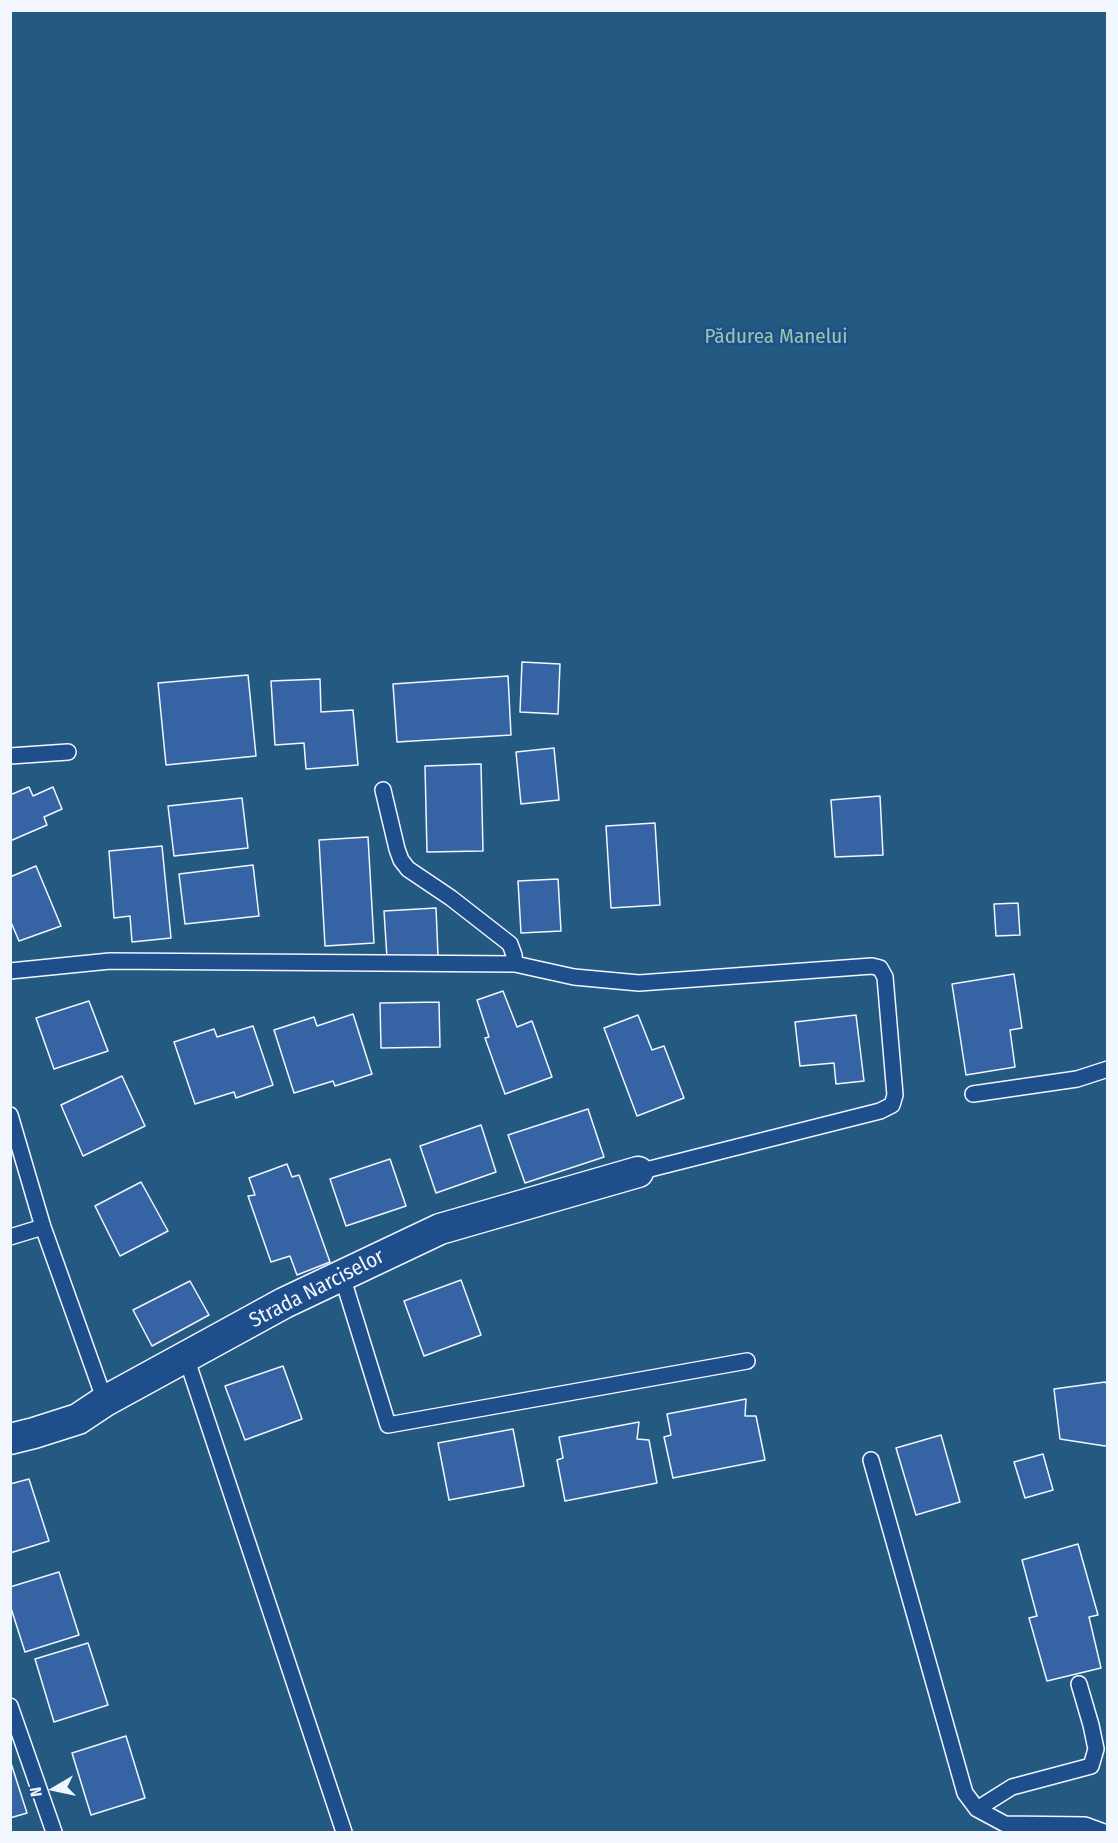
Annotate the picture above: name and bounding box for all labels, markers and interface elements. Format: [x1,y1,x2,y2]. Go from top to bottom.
park label: Pădurea Manelui [704,324,848,350]
street label: Strada Narciselor [245,1244,389,1334]
north arrow [24,1759,84,1819]
text: N [26,1786,46,1798]

